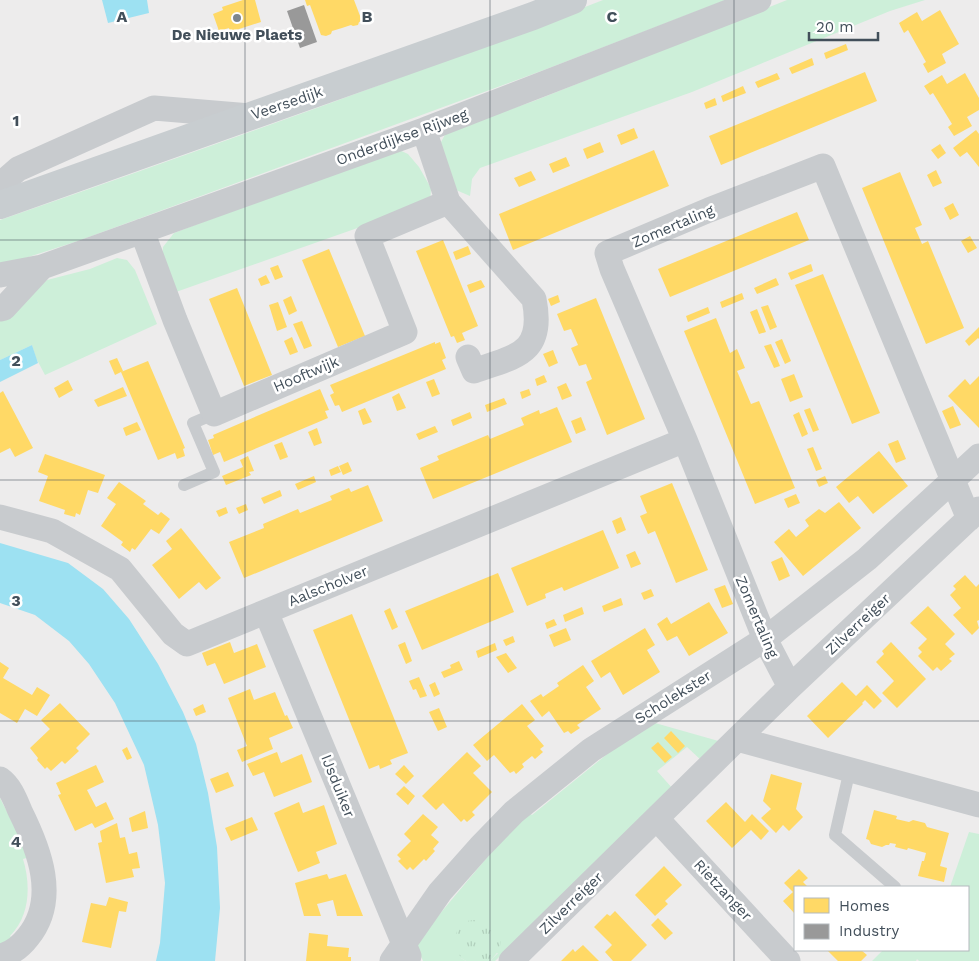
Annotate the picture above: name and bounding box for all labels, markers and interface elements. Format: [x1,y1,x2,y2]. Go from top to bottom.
text: A [117,7,128,26]
text: B [362,7,373,26]
text: C [607,7,618,26]
scale bar [809,10,878,42]
marker: De Nieuwe Plaets [231,12,243,24]
text: 20 m [816,18,854,36]
place label: De Nieuwe Plaets [172,26,302,44]
street label: Veersedijk [249,82,326,124]
street label: Onderdijkse Rijweg [334,105,470,169]
text: 1 [13,111,19,130]
street label: Zomertaling [629,201,717,251]
text: 2 [11,351,21,370]
street label: Hooftwijk [271,352,342,396]
street label: Aalscholver [285,562,371,610]
street label: Zomertaling [732,573,782,661]
street label: Zilverreiger [822,590,894,658]
text: 3 [11,591,21,610]
street label: Scholekster [631,666,715,728]
street label: IJsduiker [317,752,359,820]
text: 4 [11,832,21,851]
street label: Rietzanger [690,856,756,924]
street label: Zilverreiger [535,868,607,938]
legend [794,886,969,951]
text: Homes [839,897,890,915]
text: Industry [839,922,900,940]

